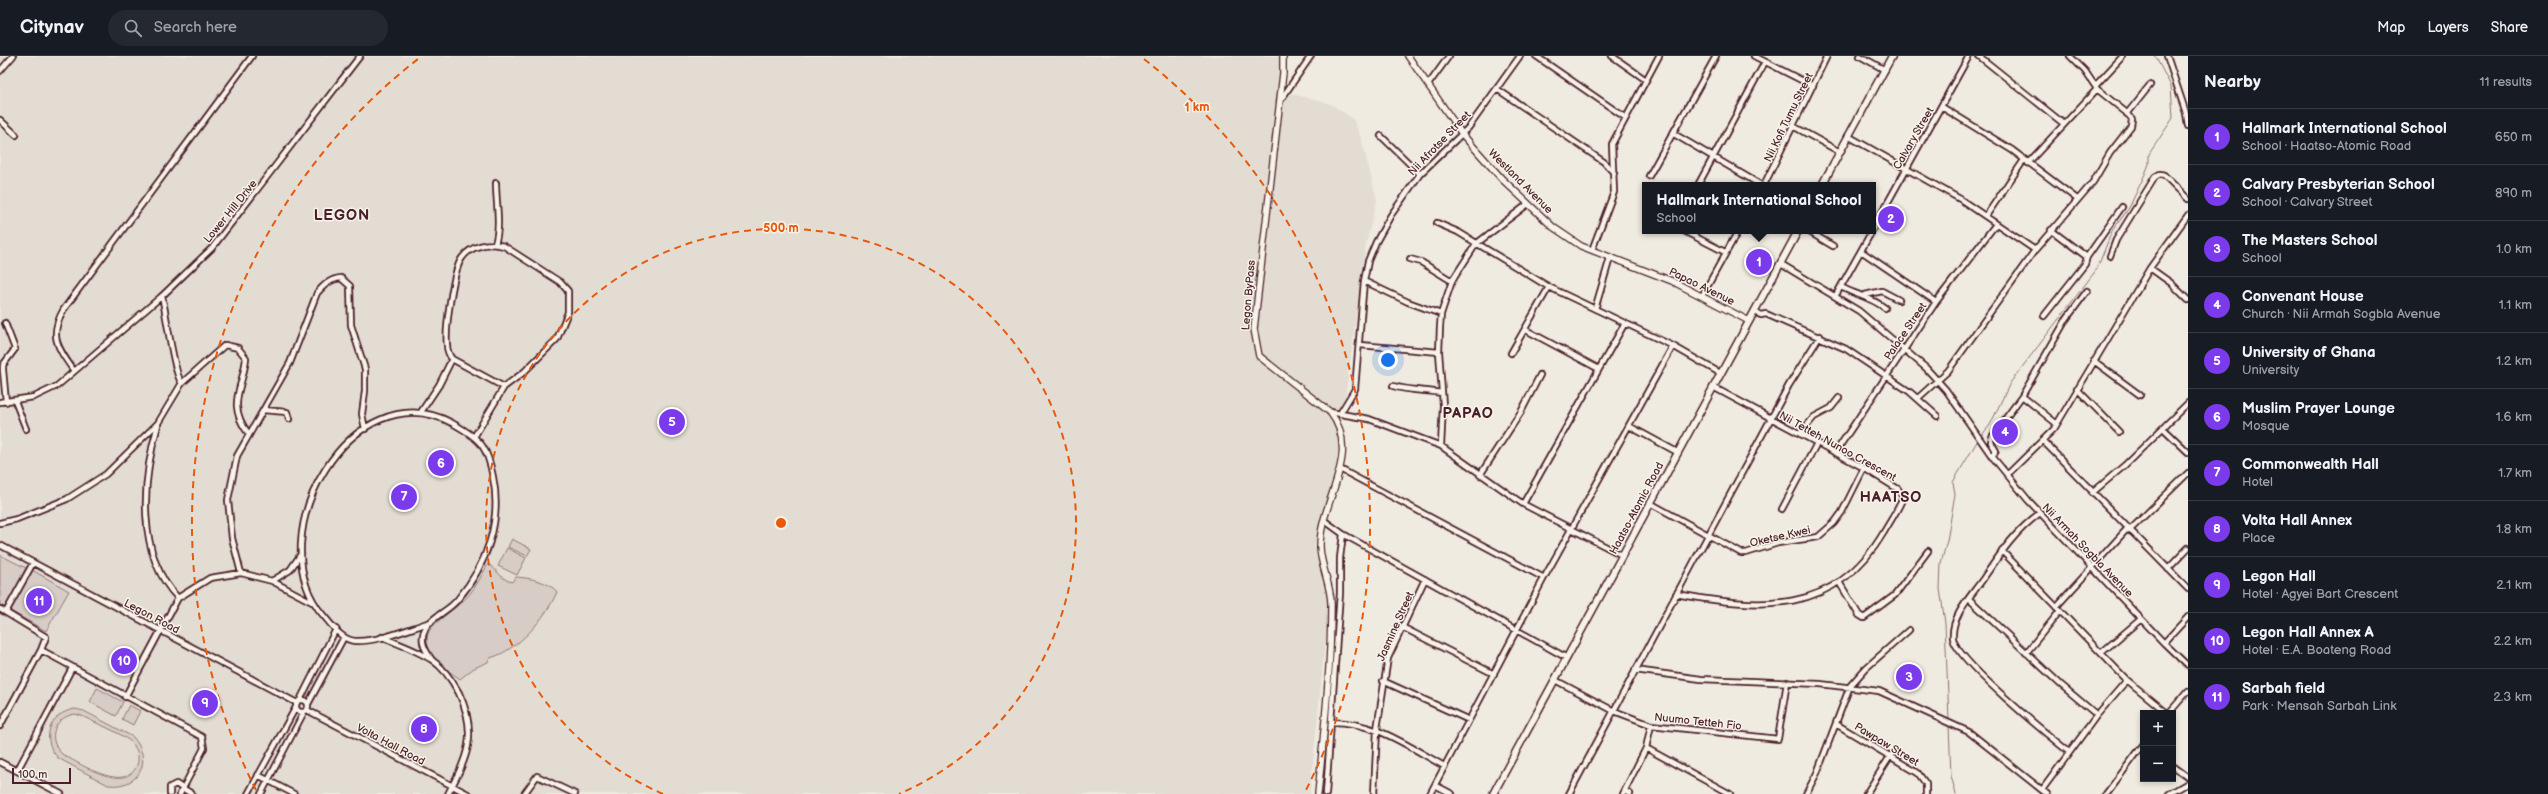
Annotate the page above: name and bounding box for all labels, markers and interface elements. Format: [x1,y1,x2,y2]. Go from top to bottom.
search box [108,10,388,46]
text: Citynav [20,16,84,39]
icon: search [122,17,144,39]
text: Search here [154,18,237,37]
text: Map [2377,19,2405,36]
text: Layers [2427,19,2469,36]
text: Share [2491,19,2528,36]
street label: Nii Kofi Tumu Street [1761,70,1816,164]
text: Nearby [2204,72,2261,92]
text: 11 results [2479,74,2532,90]
text: 1 km [1185,100,1209,115]
street label: Calvary Street [1890,104,1937,172]
street label: Nii Afrotse Street [1405,108,1474,178]
text: Hallmark International School [2242,119,2447,138]
text: 1 [2214,129,2220,145]
text: 650 m [2495,129,2532,145]
text: School · Haatso-Atomic Road [2242,138,2411,154]
street label: Westland Avenue [1486,146,1556,217]
text: Calvary Presbyterian School [2242,175,2435,194]
street label: Lower Hill Drive [201,177,260,245]
popup [1642,182,1876,234]
text: 2 [2213,185,2221,201]
text: 890 m [2495,185,2532,201]
text: Hallmark International School [1657,191,1861,210]
text: School · Calvary Street [2242,194,2372,210]
pin: 2 [1878,204,1904,234]
district label: LEGON [314,206,370,225]
text: School [1657,210,1696,226]
text: 500 m [763,221,799,236]
text: The Masters School [2242,231,2378,250]
text: 3 [2213,241,2221,257]
text: 1.0 km [2496,241,2532,257]
pin: 1 [1746,247,1772,277]
text: School [2242,250,2282,266]
street label: Legon ByPass [1239,259,1258,331]
street label: Papao Avenue [1667,265,1737,308]
text: Convenant House [2242,287,2364,306]
text: 4 [2213,297,2221,313]
text: 1.1 km [2499,297,2532,313]
street label: Palace Street [1881,300,1930,363]
text: Church · Nii Armah Sogbla Avenue [2242,306,2441,322]
text: University of Ghana [2242,343,2376,362]
your location [1378,350,1398,370]
text: 5 [2213,353,2221,369]
text: 1.2 km [2496,353,2532,369]
text: University [2242,362,2299,378]
text: Muslim Prayer Lounge [2242,399,2395,418]
district label: PAPAO [1442,404,1494,423]
pin: 5 [659,407,685,437]
street label: Nii Tetteh Nunoo Crescent [1777,409,1899,484]
text: 6 [2213,409,2221,425]
text: 1.6 km [2496,409,2532,425]
pin: 4 [1992,417,2018,447]
text: Mosque [2242,418,2290,434]
pin: 6 [428,448,454,478]
text: Commonwealth Hall [2242,455,2379,474]
street label: Haatso-Atomic Road [1607,460,1666,557]
text: 7 [2213,465,2221,481]
text: 1.7 km [2498,465,2532,481]
text: Hotel [2242,474,2273,490]
pin: 7 [391,482,417,512]
district label: HAATSO [1860,488,1922,507]
street label: Nii Armah Sogbla Avenue [2039,501,2136,600]
text: Volta Hall Annex [2242,511,2352,530]
centre of rings [774,516,788,530]
text: 8 [2213,521,2221,537]
text: 1.8 km [2496,521,2532,537]
street label: Oketse Kwei [1749,523,1812,550]
text: Place [2242,530,2275,546]
text: Legon Hall [2242,567,2316,586]
text: 9 [2213,577,2221,593]
text: 2.1 km [2496,577,2532,593]
pin: 11 [26,586,52,616]
text: Hotel · Agyei Bart Crescent [2242,586,2398,602]
street label: Jasmine Street [1374,589,1417,663]
street label: Legon Road [122,596,182,636]
text: Legon Hall Annex A [2242,623,2374,642]
text: 10 [2210,633,2224,649]
text: 2.2 km [2493,633,2532,649]
text: Hotel · E.A. Boateng Road [2242,642,2391,658]
pin: 10 [111,646,137,676]
pin: 3 [1896,662,1922,692]
text: Sarbah field [2242,679,2325,698]
pin: 9 [192,688,218,718]
text: 11 [2212,689,2222,705]
text: 2.3 km [2493,689,2532,705]
text: Park · Mensah Sarbah Link [2242,698,2397,714]
street label: Nuumo Tetteh Fio [1654,710,1742,733]
map controls [2140,710,2176,782]
button: + [2140,710,2176,746]
pin: 8 [411,714,437,744]
street label: Pawpaw Street [1852,720,1922,769]
street label: Volta Hall Road [354,721,427,768]
button: − [2140,746,2176,782]
scale bar [12,766,71,785]
text: 100 m [18,768,47,781]

